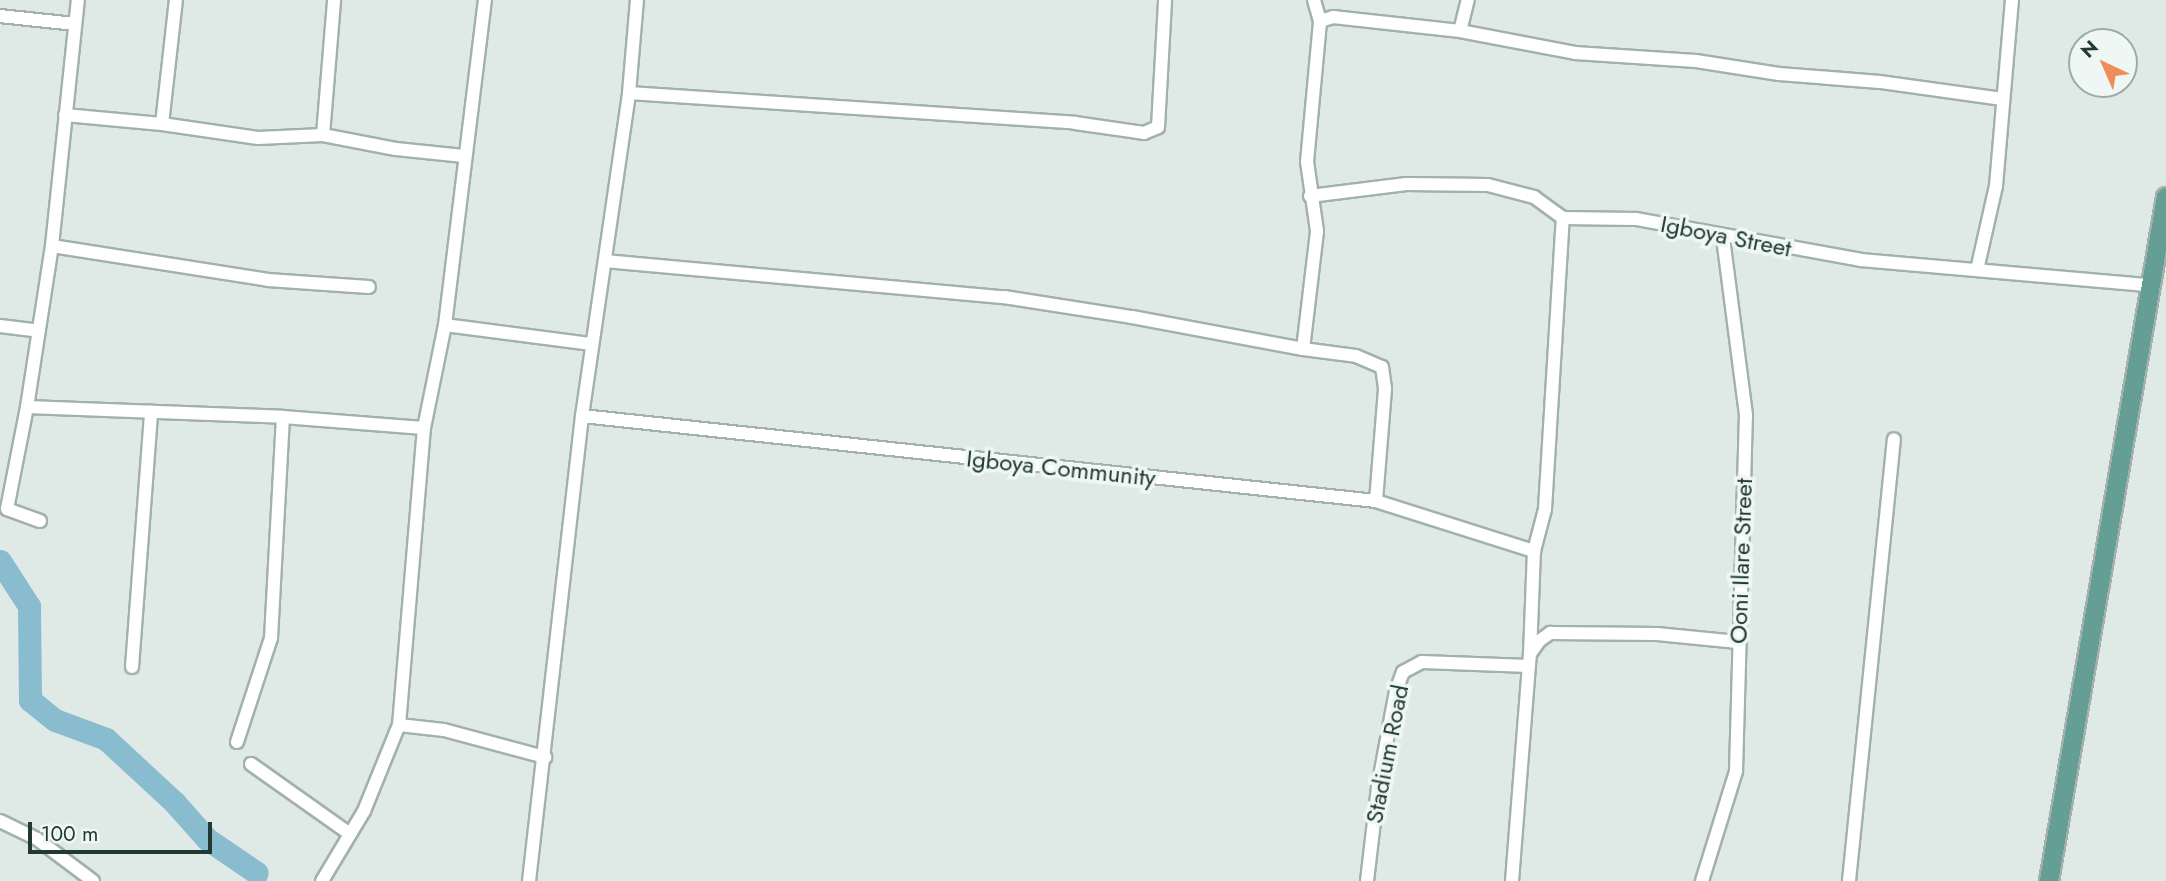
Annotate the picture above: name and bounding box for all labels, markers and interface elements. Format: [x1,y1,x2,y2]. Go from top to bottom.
north arrow [2068,28,2138,98]
text: N [2075,34,2104,64]
street label: Igboya Street [1658,209,1794,263]
street label: Igboya Community [965,444,1157,492]
street label: Ooni Ilare Street [1724,478,1758,644]
street label: Stadium Road [1359,682,1415,826]
scale bar [32,808,215,852]
text: 100 m [41,819,98,849]

